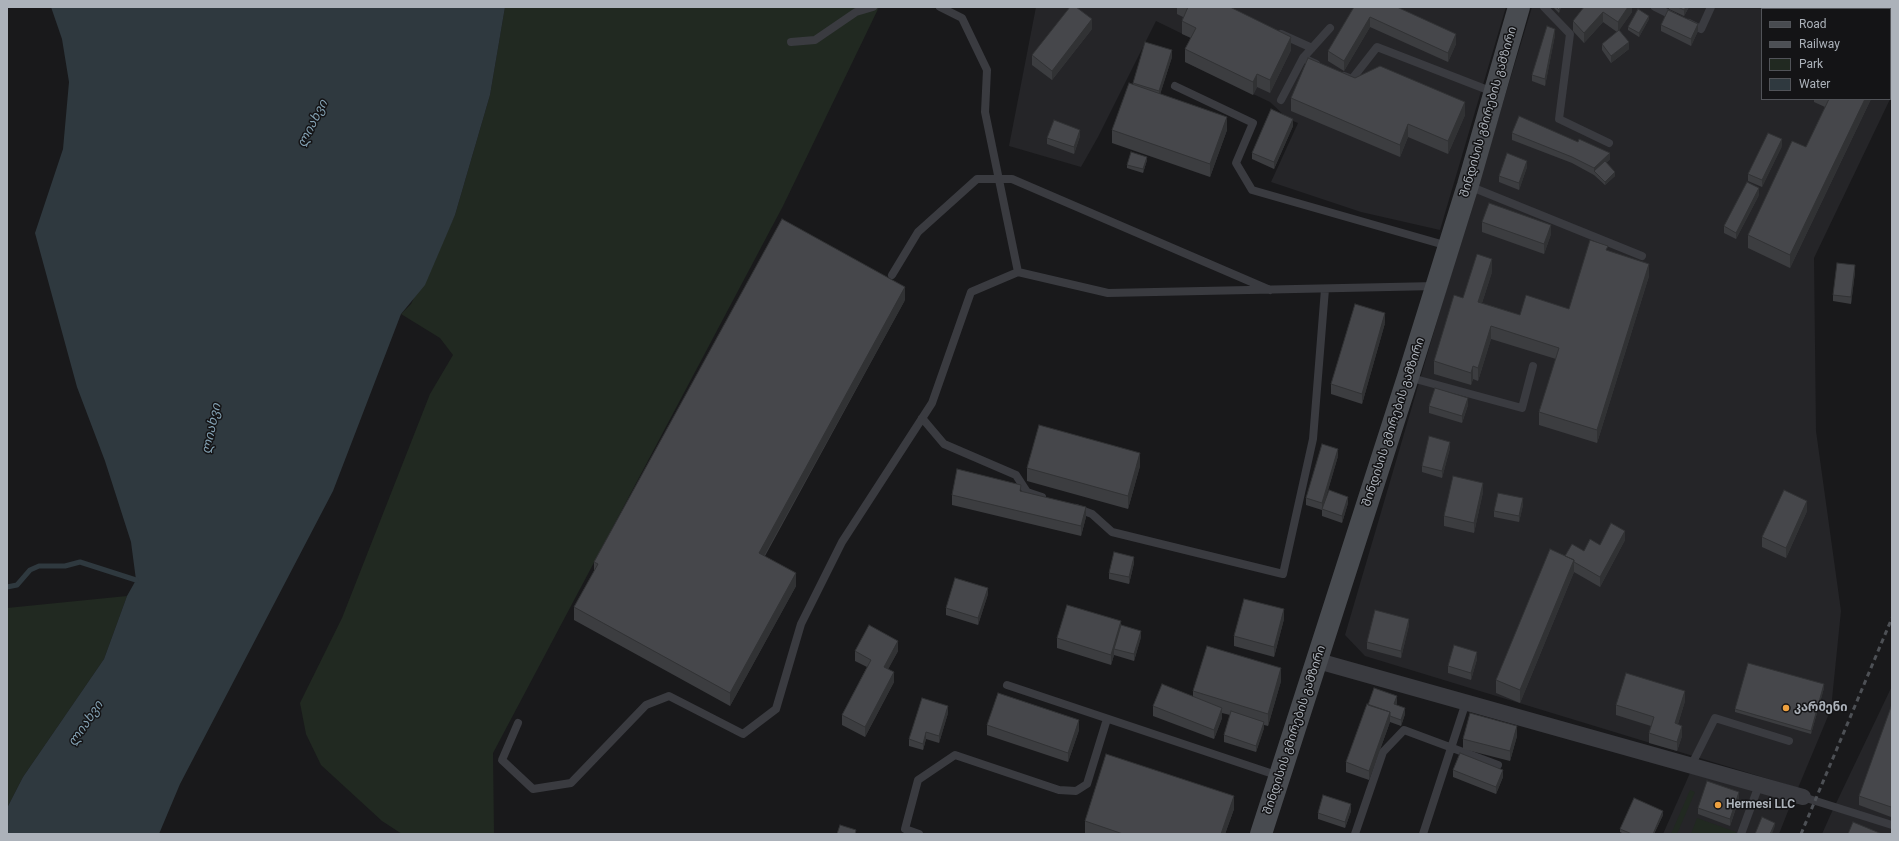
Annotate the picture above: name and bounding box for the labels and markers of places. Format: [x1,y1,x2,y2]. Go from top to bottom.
place label: კარმენი [1794,701,1847,715]
marker: კარმენი [1781,703,1791,713]
place label: Hermesi LLC [1726,798,1795,812]
marker: Hermesi LLC [1713,800,1723,810]

